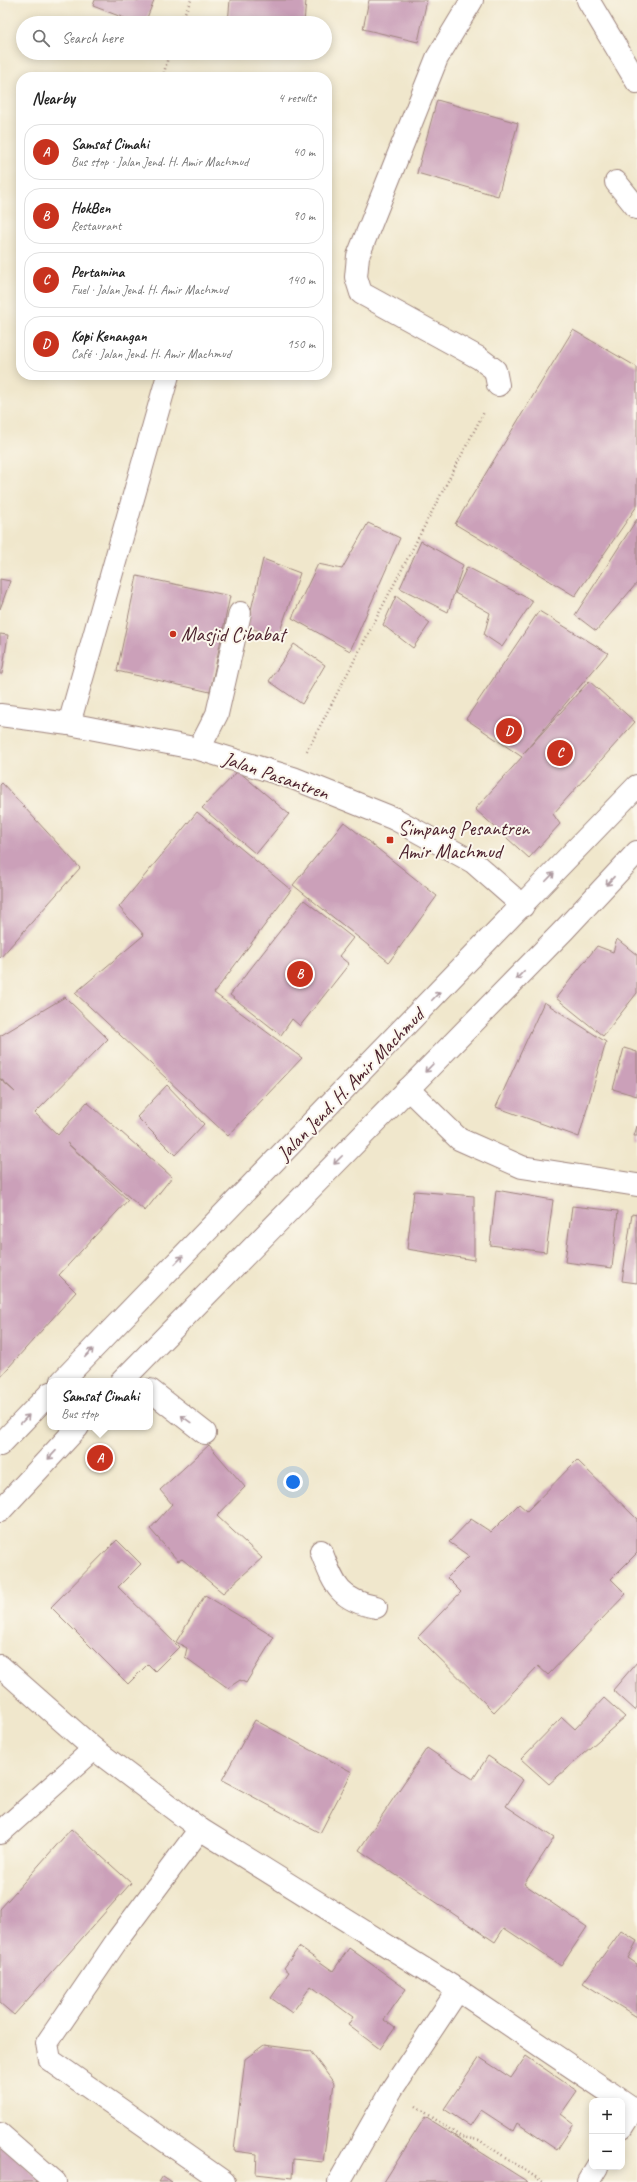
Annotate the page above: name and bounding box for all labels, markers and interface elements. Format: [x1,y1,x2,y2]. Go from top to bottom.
search box [16,16,332,60]
icon: search [30,27,52,49]
text: Search here [62,29,123,48]
text: Nearby [32,88,75,109]
text: 4 results [278,90,316,106]
text: Samsat Cimahi [71,135,149,154]
text: A [43,144,49,160]
text: 40 m [293,144,315,160]
text: Bus stop · Jalan Jend. H. Amir Machmud [71,154,248,170]
text: HokBen [71,199,110,218]
text: B [43,208,49,224]
text: 90 m [293,208,315,224]
text: Restaurant [71,218,121,234]
text: Pertamina [71,263,124,282]
text: C [43,272,49,288]
text: 140 m [287,272,315,288]
text: Fuel · Jalan Jend. H. Amir Machmud [71,282,228,298]
text: Kopi Kenangan [71,327,147,346]
text: D [42,336,50,352]
text: 150 m [287,336,315,352]
text: Café · Jalan Jend. H. Amir Machmud [71,346,231,362]
place label: Masjid Cibabat [181,622,289,647]
marker: Masjid Cibabat [168,629,178,639]
pin: D [496,716,522,746]
pin: C [547,738,573,768]
street label: Jalan Pasantren [219,745,333,806]
place label: Simpang Pesantren Amir Machmud [398,816,530,864]
marker: Simpang Pesantren Amir Machmud [385,835,395,845]
one-way arrow [545,872,555,882]
one-way arrow [606,876,615,886]
pin: B [287,959,313,989]
one-way arrow [516,970,525,980]
one-way arrow [431,991,440,1001]
street label: Jalan Jend. H. Amir Machmud [271,1001,432,1166]
one-way arrow [424,1063,434,1073]
one-way arrow [333,1155,343,1165]
one-way arrow [174,1255,184,1265]
one-way arrow [84,1348,94,1358]
popup [47,1378,153,1430]
text: Samsat Cimahi [61,1387,139,1406]
text: Bus stop [61,1406,99,1422]
one-way arrow [20,1414,30,1424]
one-way arrow [181,1415,192,1423]
pin: A [87,1443,113,1473]
one-way arrow [48,1450,57,1460]
your location [283,1472,303,1492]
map controls [589,2098,625,2170]
button: + [589,2098,625,2134]
button: − [589,2134,625,2170]

